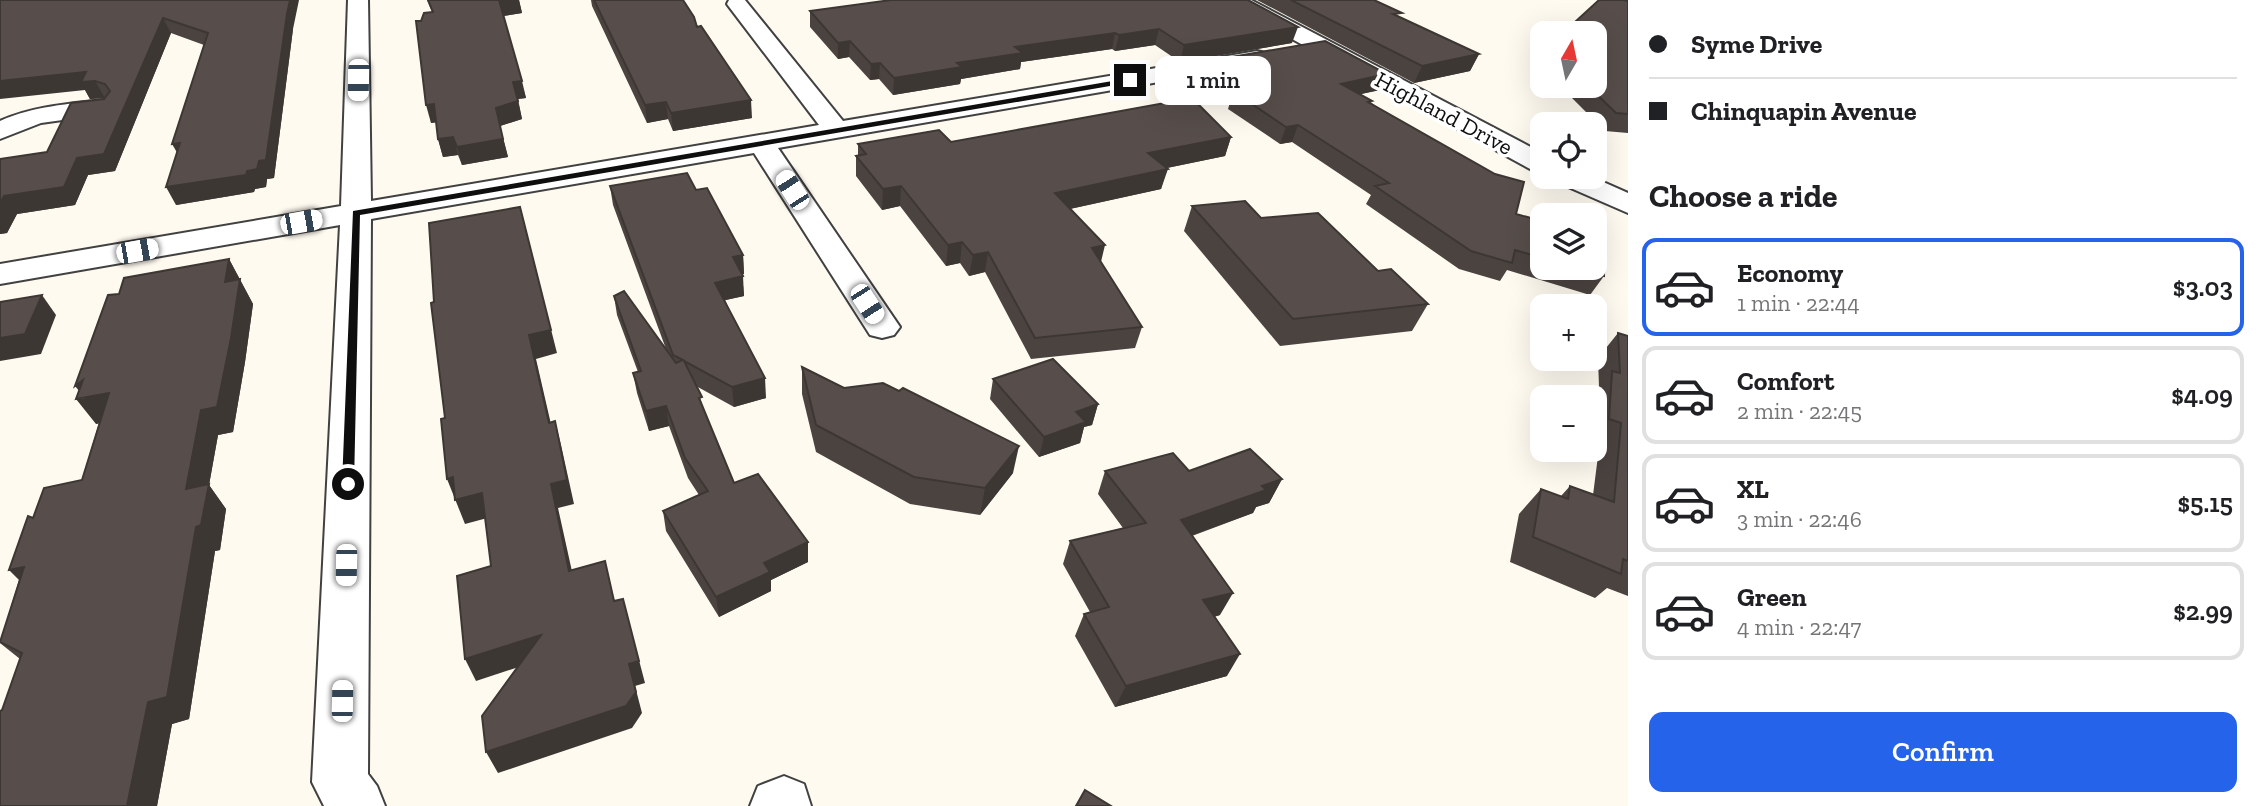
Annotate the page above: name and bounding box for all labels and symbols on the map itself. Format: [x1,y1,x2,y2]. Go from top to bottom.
north arrow [1530,21,1606,98]
callout: 1 min [1154,56,1270,104]
car [348,59,369,101]
route end [1114,64,1146,96]
street label: Highland Drive [1370,65,1518,161]
car [772,167,813,213]
car [279,208,324,236]
car [115,237,160,265]
car [847,281,888,327]
route start [332,468,364,500]
car [336,544,357,586]
car [332,680,353,722]

